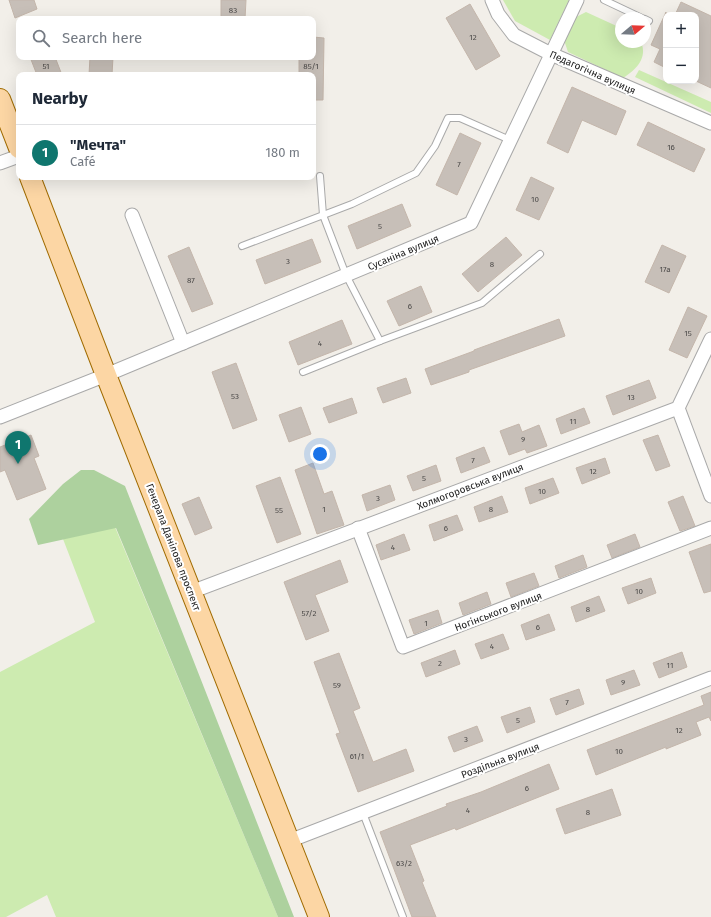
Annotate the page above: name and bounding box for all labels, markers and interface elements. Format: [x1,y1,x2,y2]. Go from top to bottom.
house number: 83 [229,6,237,15]
north arrow [615,12,651,48]
map controls [663,12,699,84]
button: + [663,12,699,48]
search box [16,16,316,60]
icon: search [30,27,52,49]
text: Search here [62,29,142,47]
house number: 12 [469,33,477,42]
street label: Педагогічна вулиця [548,48,638,97]
button: − [663,48,699,84]
house number: 51 [42,62,50,71]
house number: 85/1 [303,62,319,71]
text: Nearby [32,88,87,109]
text: "Мечта" [70,136,126,154]
house number: 16 [667,143,675,152]
text: 1 [42,145,48,160]
text: 180 m [265,145,300,160]
text: Café [70,154,96,169]
house number: 7 [457,160,461,169]
house number: 10 [531,195,539,204]
house number: 5 [378,222,382,231]
street label: Сусаніна вулиця [366,232,441,273]
house number: 3 [286,257,290,266]
house number: 8 [490,260,495,269]
house number: 17а [659,265,671,274]
house number: 87 [187,276,195,285]
house number: 6 [408,302,412,311]
house number: 15 [684,329,692,338]
house number: 4 [318,339,323,348]
house number: 53 [231,392,239,401]
house number: 13 [627,393,635,402]
house number: 11 [570,417,576,426]
pin: 1 [5,431,31,464]
house number: 9 [521,435,525,444]
your location [310,444,330,464]
house number: 7 [471,456,475,465]
street label: Холмогоровська вулиця [415,461,525,513]
house number: 12 [589,467,597,476]
house number: 5 [422,474,426,483]
street label: Генерала Данілова проспект [143,482,204,613]
house number: 10 [538,487,546,496]
house number: 3 [376,494,380,503]
house number: 1 [322,505,326,514]
house number: 8 [489,505,494,514]
house number: 55 [275,506,283,515]
house number: 6 [444,524,448,533]
house number: 4 [391,543,396,552]
house number: 10 [635,587,643,596]
street label: Ногінського вулиця [453,589,544,634]
house number: 8 [586,605,591,614]
house number: 57/2 [302,609,316,618]
house number: 1 [424,619,428,628]
house number: 6 [536,623,540,632]
house number: 4 [490,642,495,651]
house number: 2 [438,659,442,668]
house number: 11 [667,661,673,670]
house number: 9 [621,678,625,687]
house number: 59 [333,681,341,690]
house number: 7 [565,698,569,707]
house number: 5 [516,716,520,725]
house number: 12 [675,726,683,735]
house number: 3 [464,735,468,744]
street label: Роздільна вулиця [459,740,541,781]
house number: 10 [615,747,623,756]
house number: 61/1 [350,752,364,761]
house number: 6 [525,784,529,793]
house number: 4 [466,806,471,815]
house number: 8 [586,808,591,817]
house number: 63/2 [396,859,412,868]

